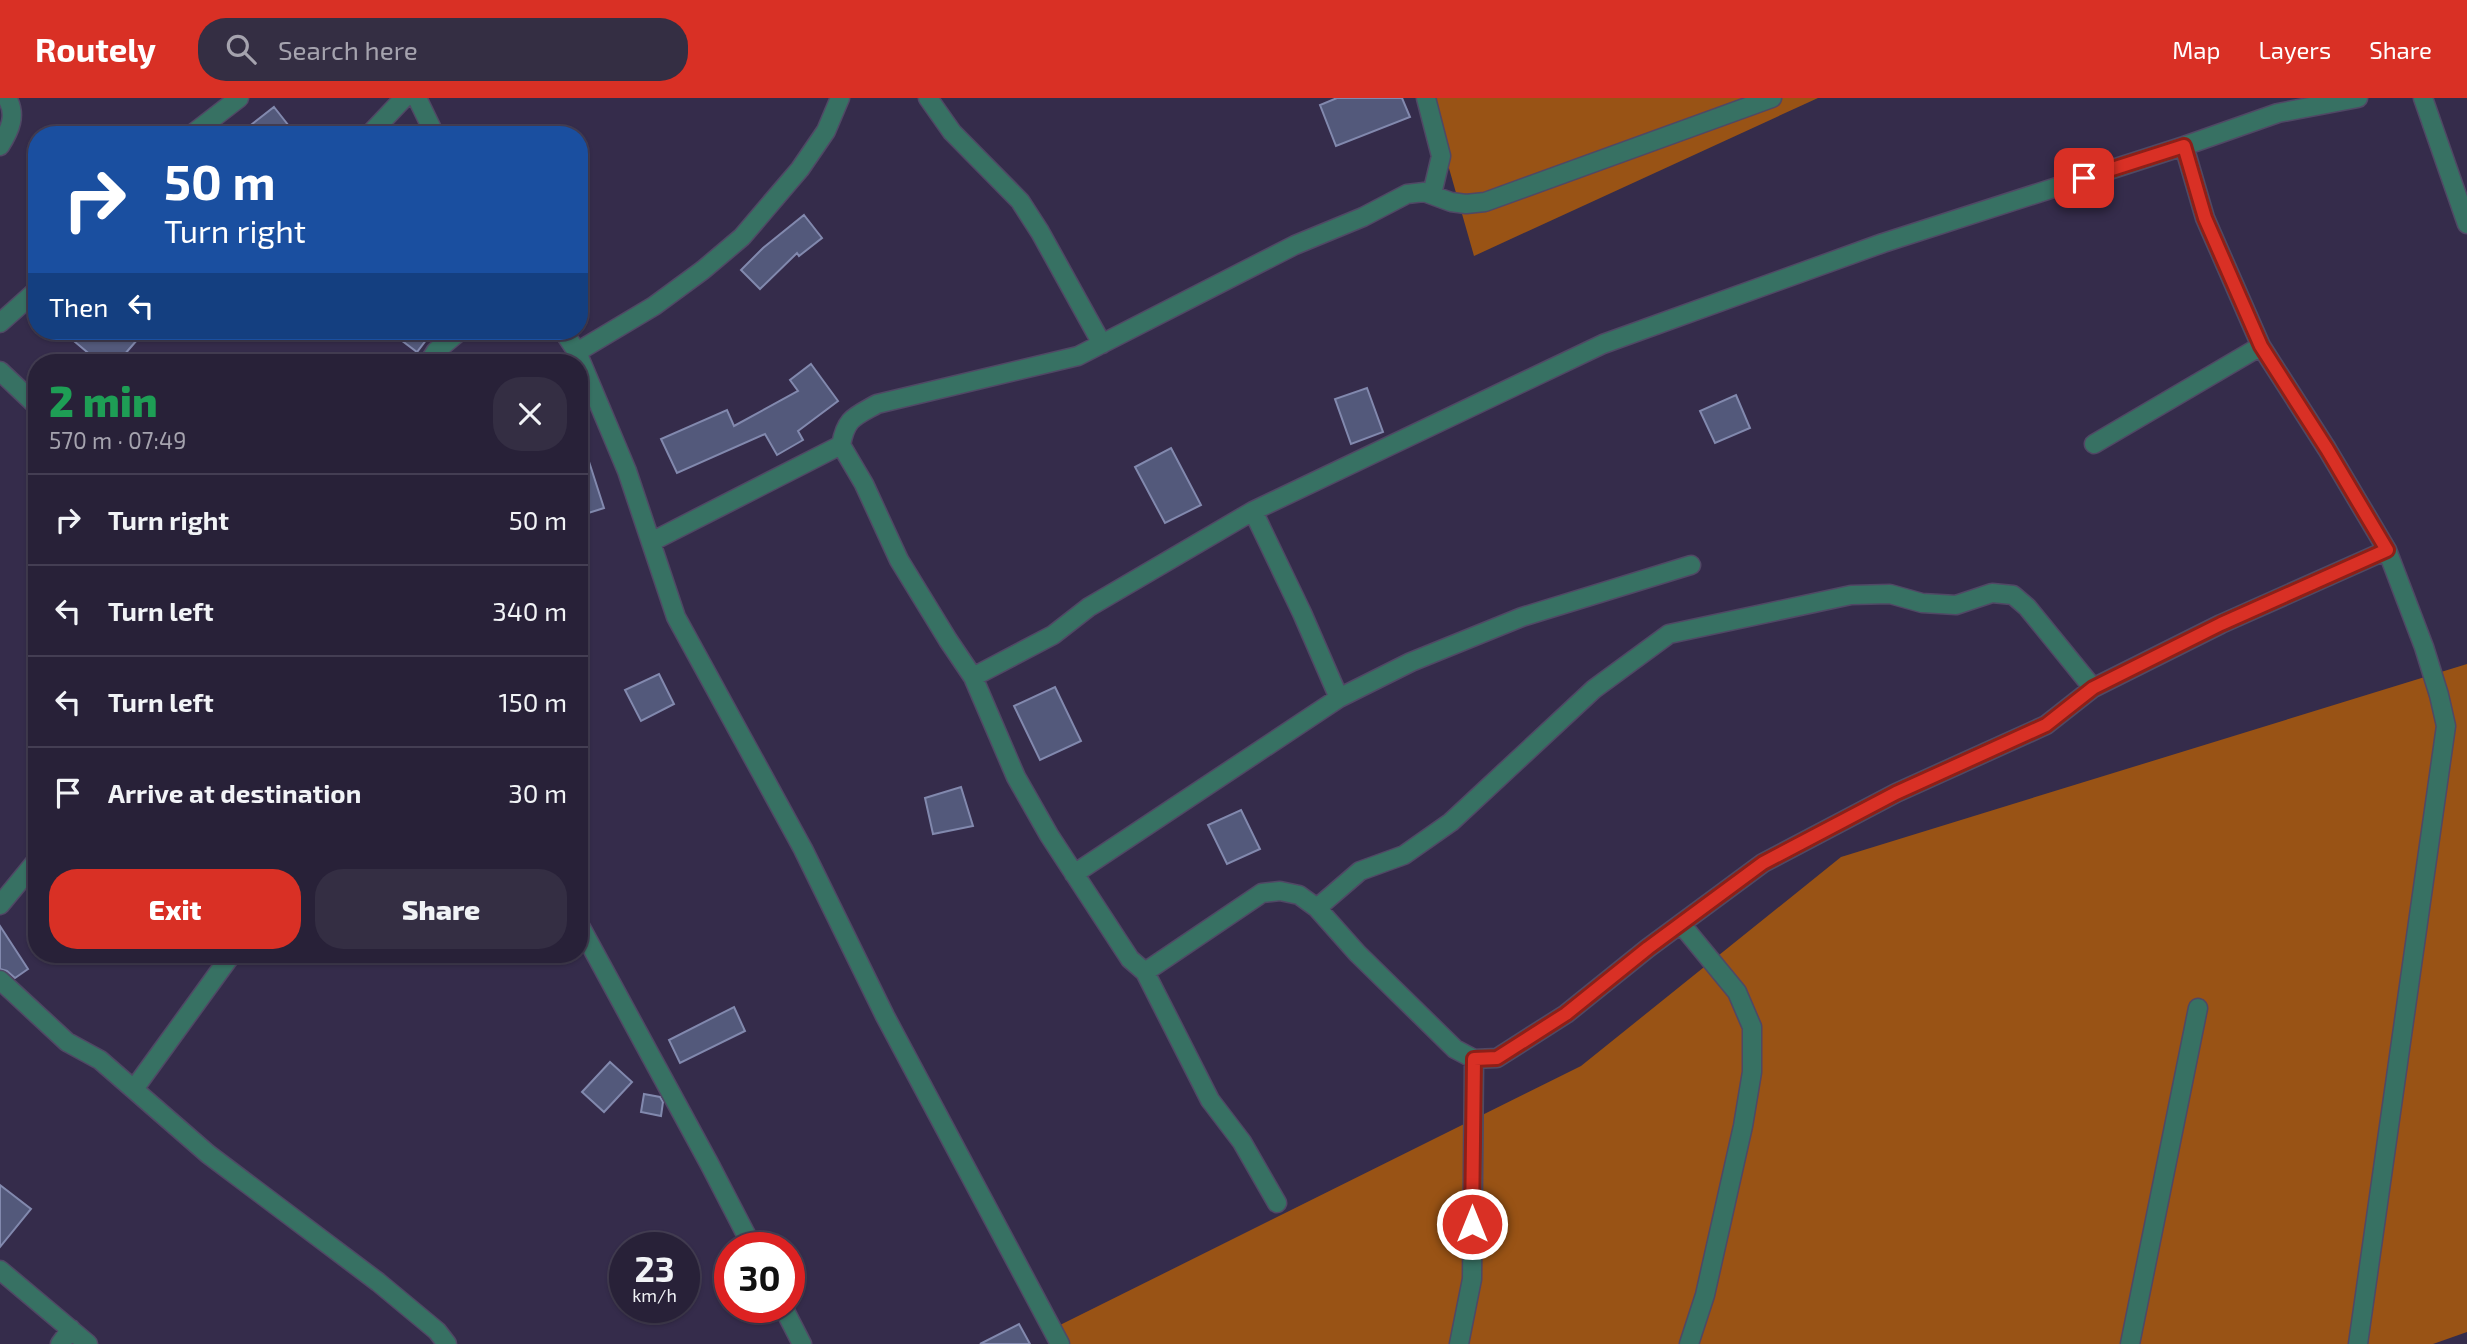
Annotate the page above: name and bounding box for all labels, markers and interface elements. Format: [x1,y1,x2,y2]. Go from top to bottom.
search box [198,18,688,81]
text: Routely [35,29,156,69]
icon: search [222,30,260,68]
text: Search here [278,34,418,65]
text: Map [2172,35,2220,64]
text: Layers [2258,35,2331,64]
text: Share [2369,35,2432,64]
pin [2054,148,2114,208]
text: 50 m [164,151,276,210]
icon: right [49,154,140,245]
icon: arrive [2065,159,2103,197]
text: Turn right [164,211,306,249]
icon: left [122,287,160,325]
text: Then [49,291,108,322]
text: 2 min [49,375,158,425]
button: close [493,377,567,451]
text: 570 m · 07:49 [49,426,186,454]
icon: right [49,501,87,539]
text: Turn right [108,504,229,535]
text: 50 m [509,504,567,535]
icon: left [49,592,87,630]
text: Turn left [108,595,214,626]
text: 340 m [492,595,567,626]
icon: left [49,683,87,721]
text: Turn left [108,686,214,717]
text: 150 m [498,686,567,717]
icon: arrive [49,774,87,812]
text: Arrive at destination [108,777,361,808]
text: 30 m [508,777,567,808]
button: Exit [49,869,301,949]
button: Share [315,869,567,949]
position arrow [1435,1187,1509,1261]
speed limit sign: 30 [714,1232,805,1323]
text: 23 [634,1247,675,1289]
text: km/h [632,1284,677,1306]

